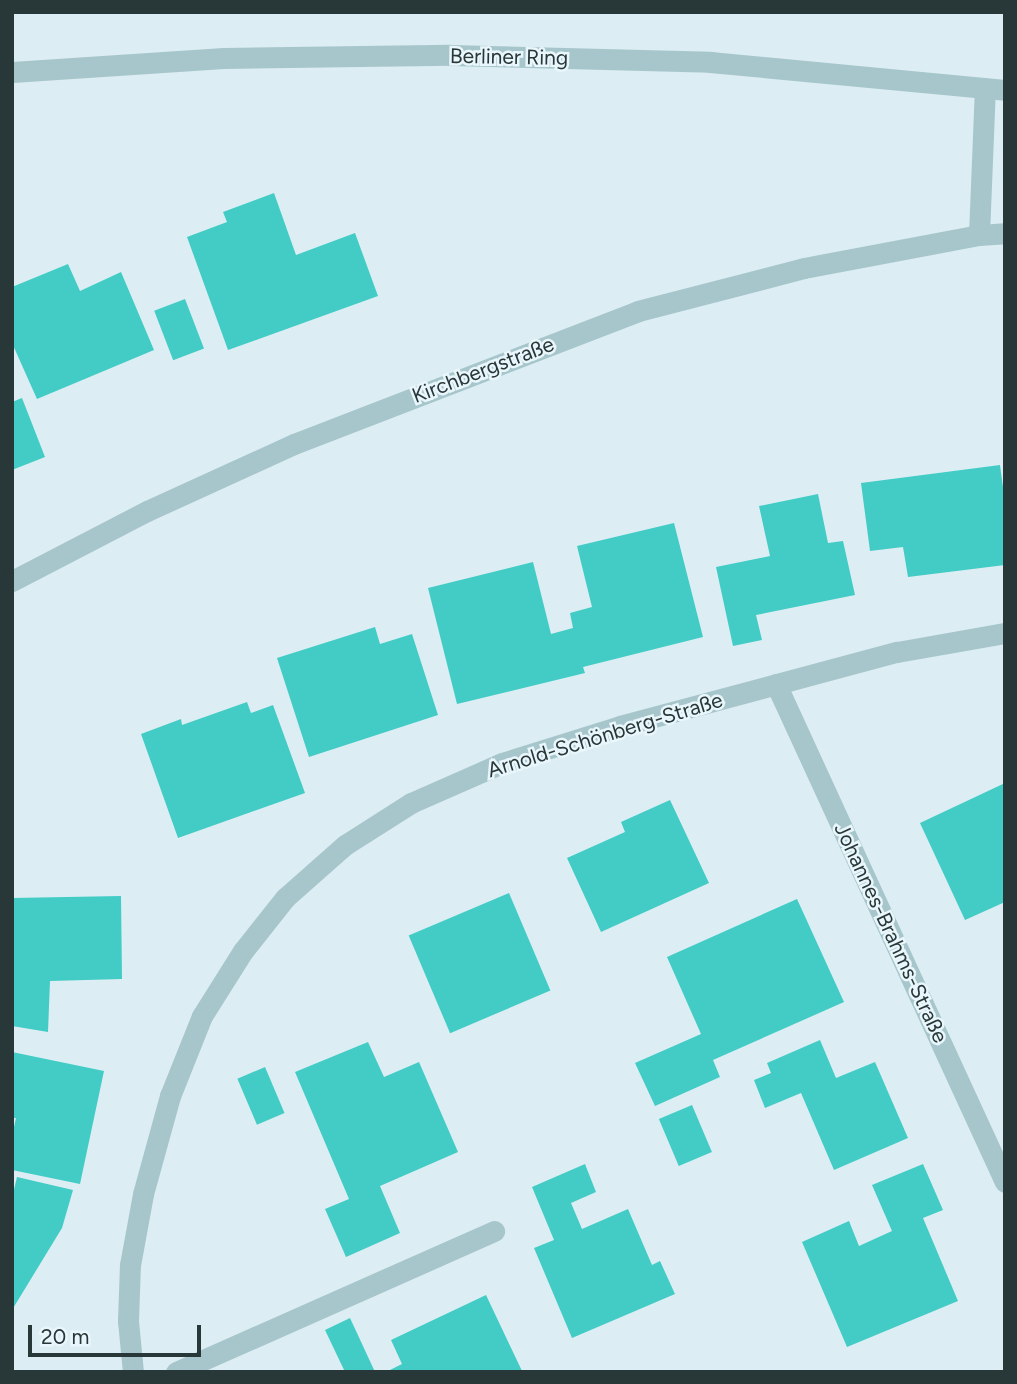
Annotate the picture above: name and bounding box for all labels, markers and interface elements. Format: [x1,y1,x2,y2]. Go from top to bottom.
street label: Berliner Ring [450,43,568,71]
street label: Kirchbergstraße [409,331,557,409]
street label: Arnold-Schönberg-Straße [484,687,726,783]
street label: Johannes-Brahms-Straße [829,819,953,1047]
scale bar [32,1310,205,1354]
text: 20 m [41,1324,89,1349]

